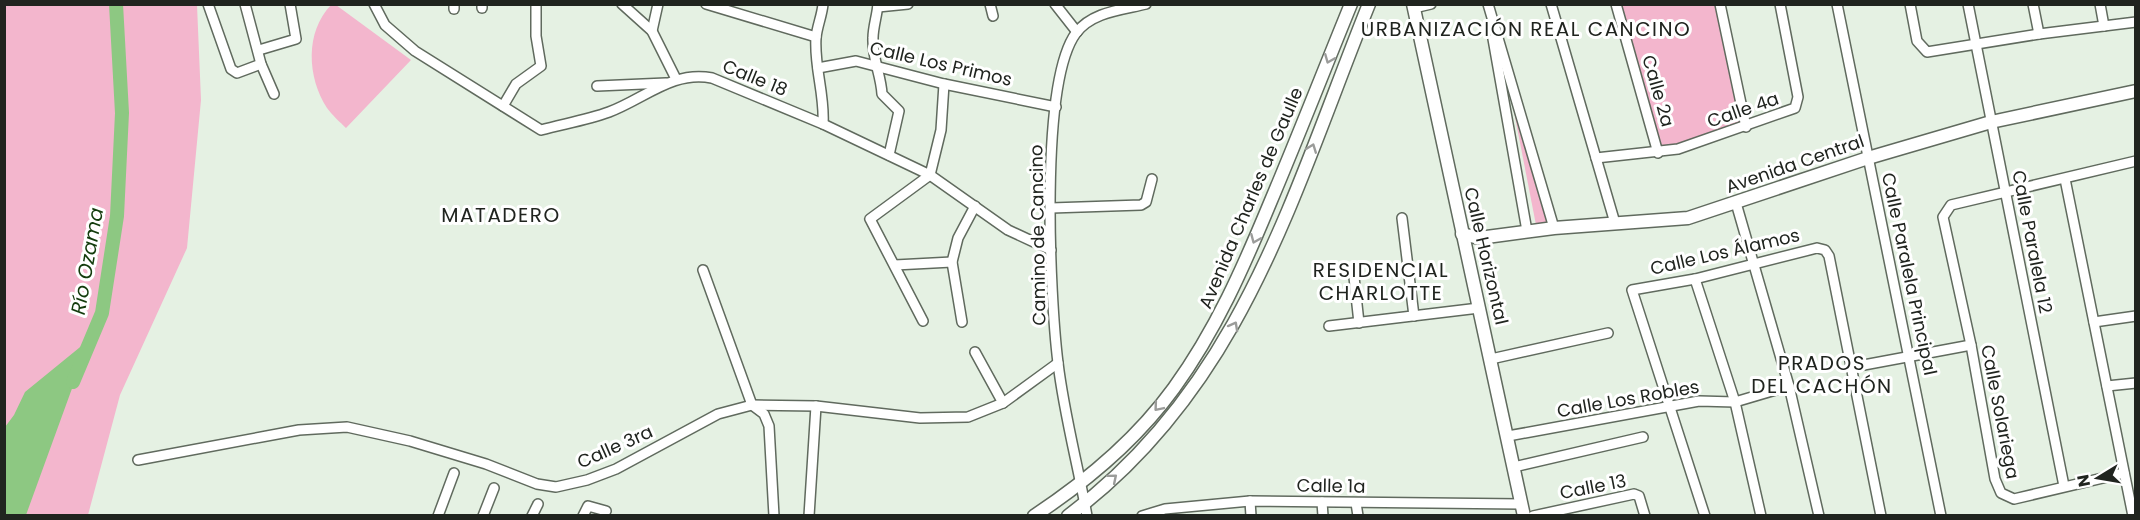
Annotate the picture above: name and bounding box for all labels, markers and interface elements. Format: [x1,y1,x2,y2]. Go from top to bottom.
district label: URBANIZACIÓN REAL CANCINO [1361,15,1691,43]
street label: Calle Los Primos [867,35,1015,92]
one-way arrow [1324,52,1336,63]
street label: Calle 2a [1636,52,1681,130]
street label: Calle 18 [719,53,791,102]
street label: Avenida Charles de Gaulle [1192,83,1309,312]
street label: Calle 4a [1704,86,1782,133]
street label: Avenida Central [1722,128,1867,199]
one-way arrow [1305,143,1318,154]
street label: Camino de Cancino [1023,144,1052,326]
street label: Calle Paralela 12 [2006,168,2059,316]
street label: Calle Paralela Principal [1876,170,1943,378]
street label: Calle Horizontal [1459,185,1514,327]
district label: MATADERO [441,201,561,229]
water label: Río Ozama [64,205,110,317]
street label: Calle Los Álamos [1648,222,1802,281]
one-way arrow [1250,233,1262,244]
district label: RESIDENCIAL CHARLOTTE [1313,256,1449,307]
one-way arrow [1227,322,1238,332]
street label: Calle Solariega [1975,343,2026,481]
district label: PRADOS DEL CACHÓN [1751,349,1893,400]
street label: Calle Los Robles [1555,374,1701,423]
one-way arrow [1155,400,1166,411]
street label: Calle 3ra [573,419,657,474]
north arrow [2068,448,2128,508]
street label: Calle 13 [1558,468,1628,505]
street label: Calle 1a [1296,472,1366,499]
text: N [2071,473,2096,489]
one-way arrow [1106,474,1117,485]

